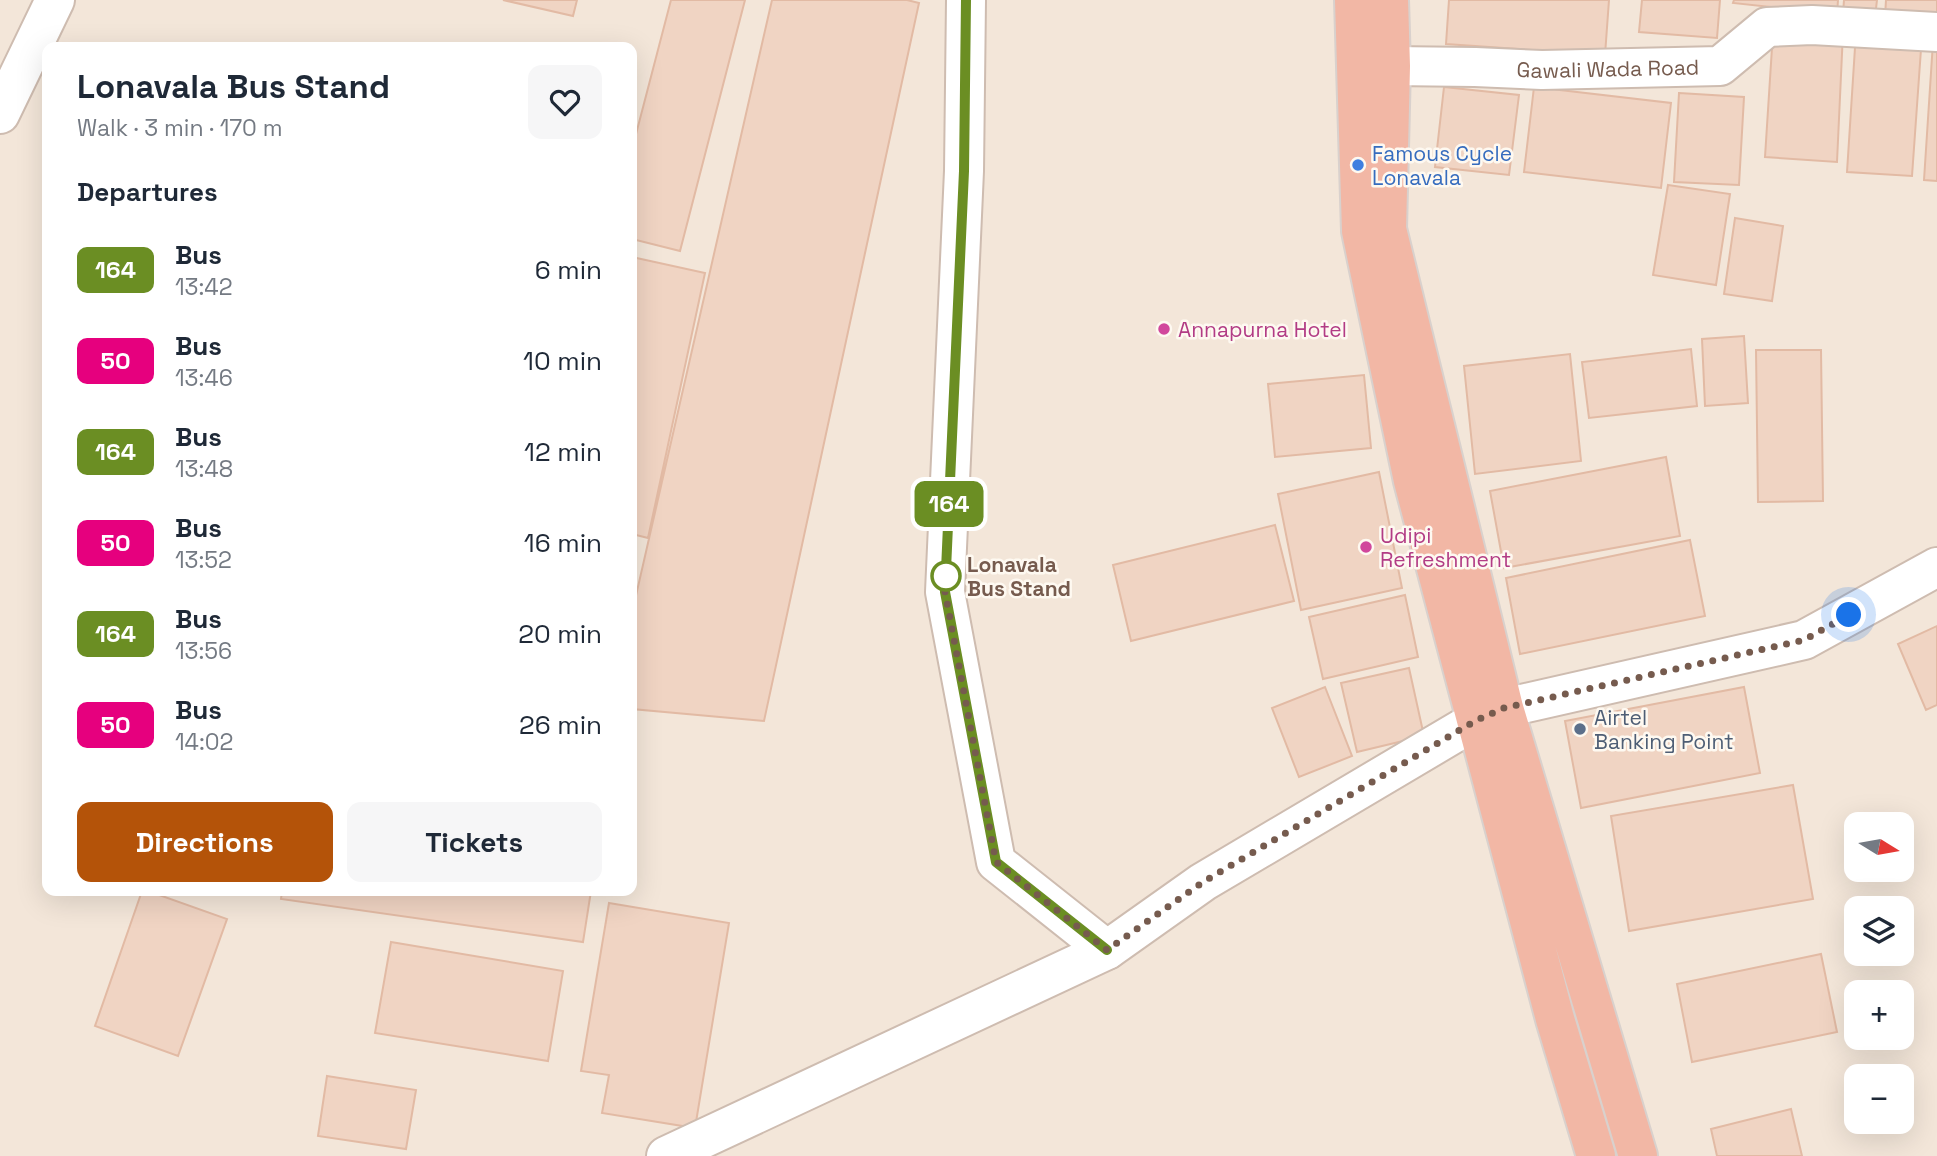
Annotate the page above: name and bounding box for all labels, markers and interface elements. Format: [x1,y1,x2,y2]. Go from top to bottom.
street label: Gawali Wada Road [1516,53,1699,84]
button: heart [528,65,602,139]
text: Lonavala Bus Stand [77,66,390,108]
text: Walk · 3 min · 170 m [77,113,283,143]
place label: Famous Cycle Lonavala [1372,140,1512,191]
marker: Famous Cycle Lonavala [1350,157,1366,173]
text: Departures [77,175,218,209]
text: Bus [175,238,222,272]
text: 6 min [535,253,602,287]
text: 164 [95,254,136,285]
text: 13:42 [175,272,233,302]
place label: Annapurna Hotel [1178,316,1347,343]
marker: Annapurna Hotel [1156,321,1172,337]
text: Bus [175,329,222,363]
text: 10 min [523,344,602,378]
text: 50 [101,345,130,376]
text: 13:46 [175,363,233,393]
text: Bus [175,420,222,454]
text: 12 min [524,435,602,469]
text: 164 [95,436,136,467]
text: 13:48 [175,454,233,484]
line badge: 164 [909,481,989,527]
text: 164 [929,488,969,519]
text: Bus [175,511,222,545]
place label: Udipi Refreshment [1380,522,1511,573]
text: 16 min [524,526,602,560]
text: 50 [101,527,130,558]
marker: Udipi Refreshment [1358,539,1374,555]
text: 13:52 [175,545,232,575]
place label: Lonavala Bus Stand [967,551,1071,602]
marker: Lonavala Bus Stand [931,561,961,591]
your location [1831,597,1866,632]
text: Bus [175,602,222,636]
text: 20 min [518,617,602,651]
text: 164 [95,618,136,649]
text: 13:56 [175,636,232,666]
text: Bus [175,693,222,727]
place label: Airtel Banking Point [1594,704,1734,755]
text: 26 min [519,708,602,742]
text: 50 [101,709,130,740]
marker: Airtel Banking Point [1572,721,1588,737]
text: 14:02 [175,727,233,757]
button: Directions [77,802,333,882]
button: Tickets [347,802,602,882]
north arrow [1844,812,1914,882]
map controls [1844,812,1914,1134]
button: layers [1844,896,1914,966]
button: + [1844,980,1914,1050]
button: − [1844,1064,1914,1134]

